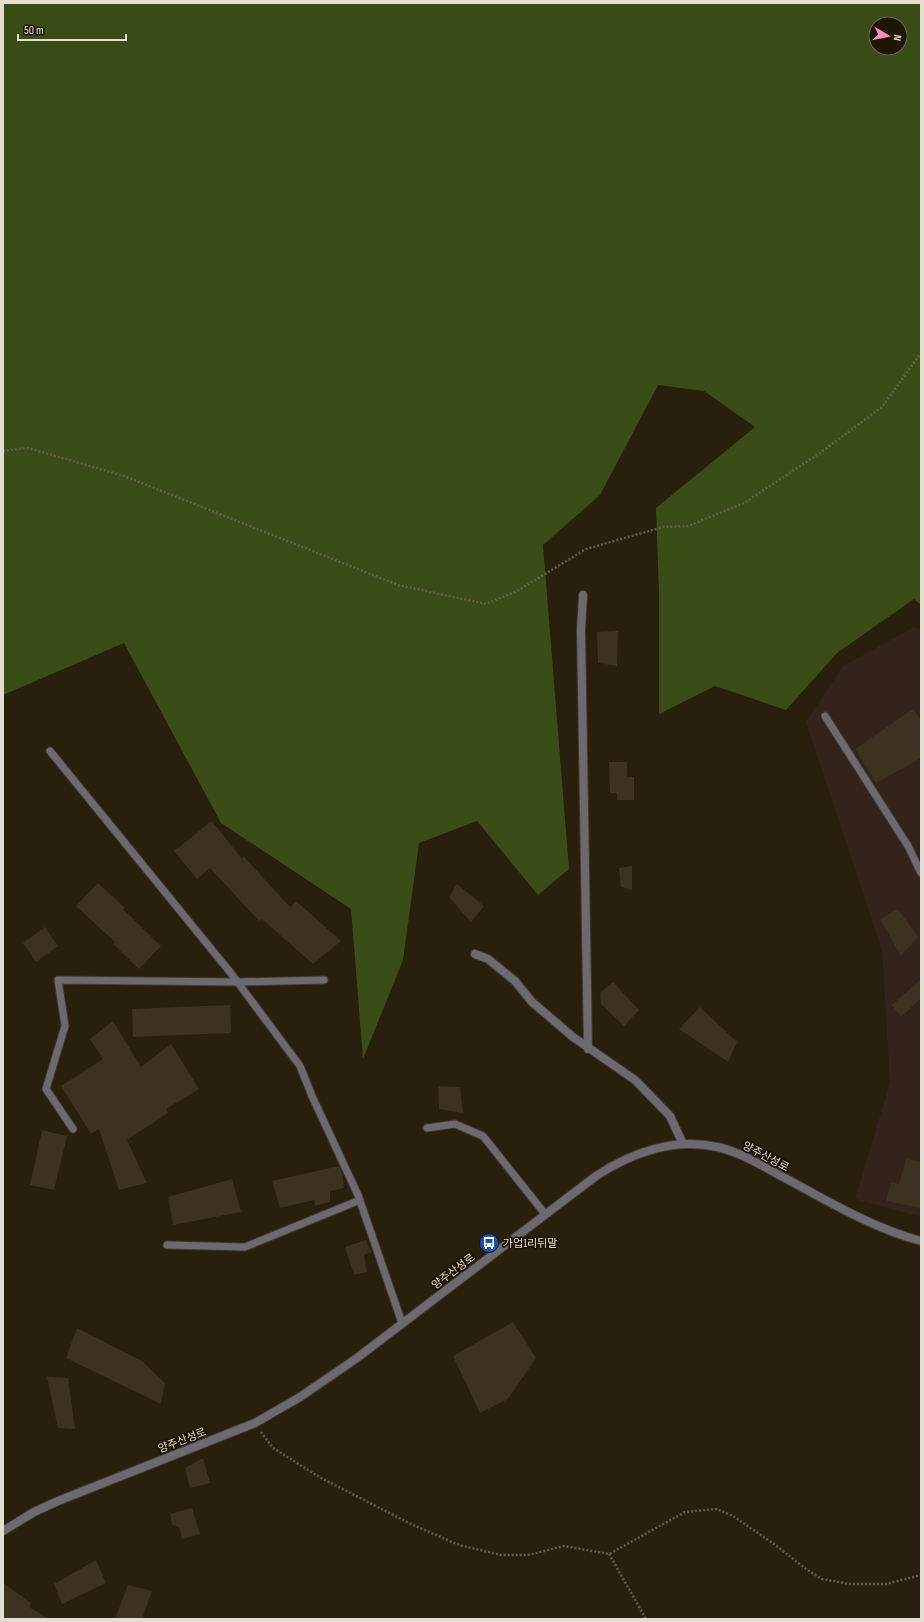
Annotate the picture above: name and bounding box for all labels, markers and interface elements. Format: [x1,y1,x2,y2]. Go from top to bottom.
scale bar [18,16,126,42]
north arrow [868,16,908,56]
text: 50 m [24,23,44,38]
text: N [890,34,904,42]
street label: 양주산성로 [740,1139,791,1174]
bus stop icon: 가업1리뒤말 [478,1232,500,1254]
place label: 가업1리뒤말 [503,1237,557,1250]
street label: 양주산성로 [429,1251,477,1292]
street label: 양주산성로 [156,1425,208,1456]

